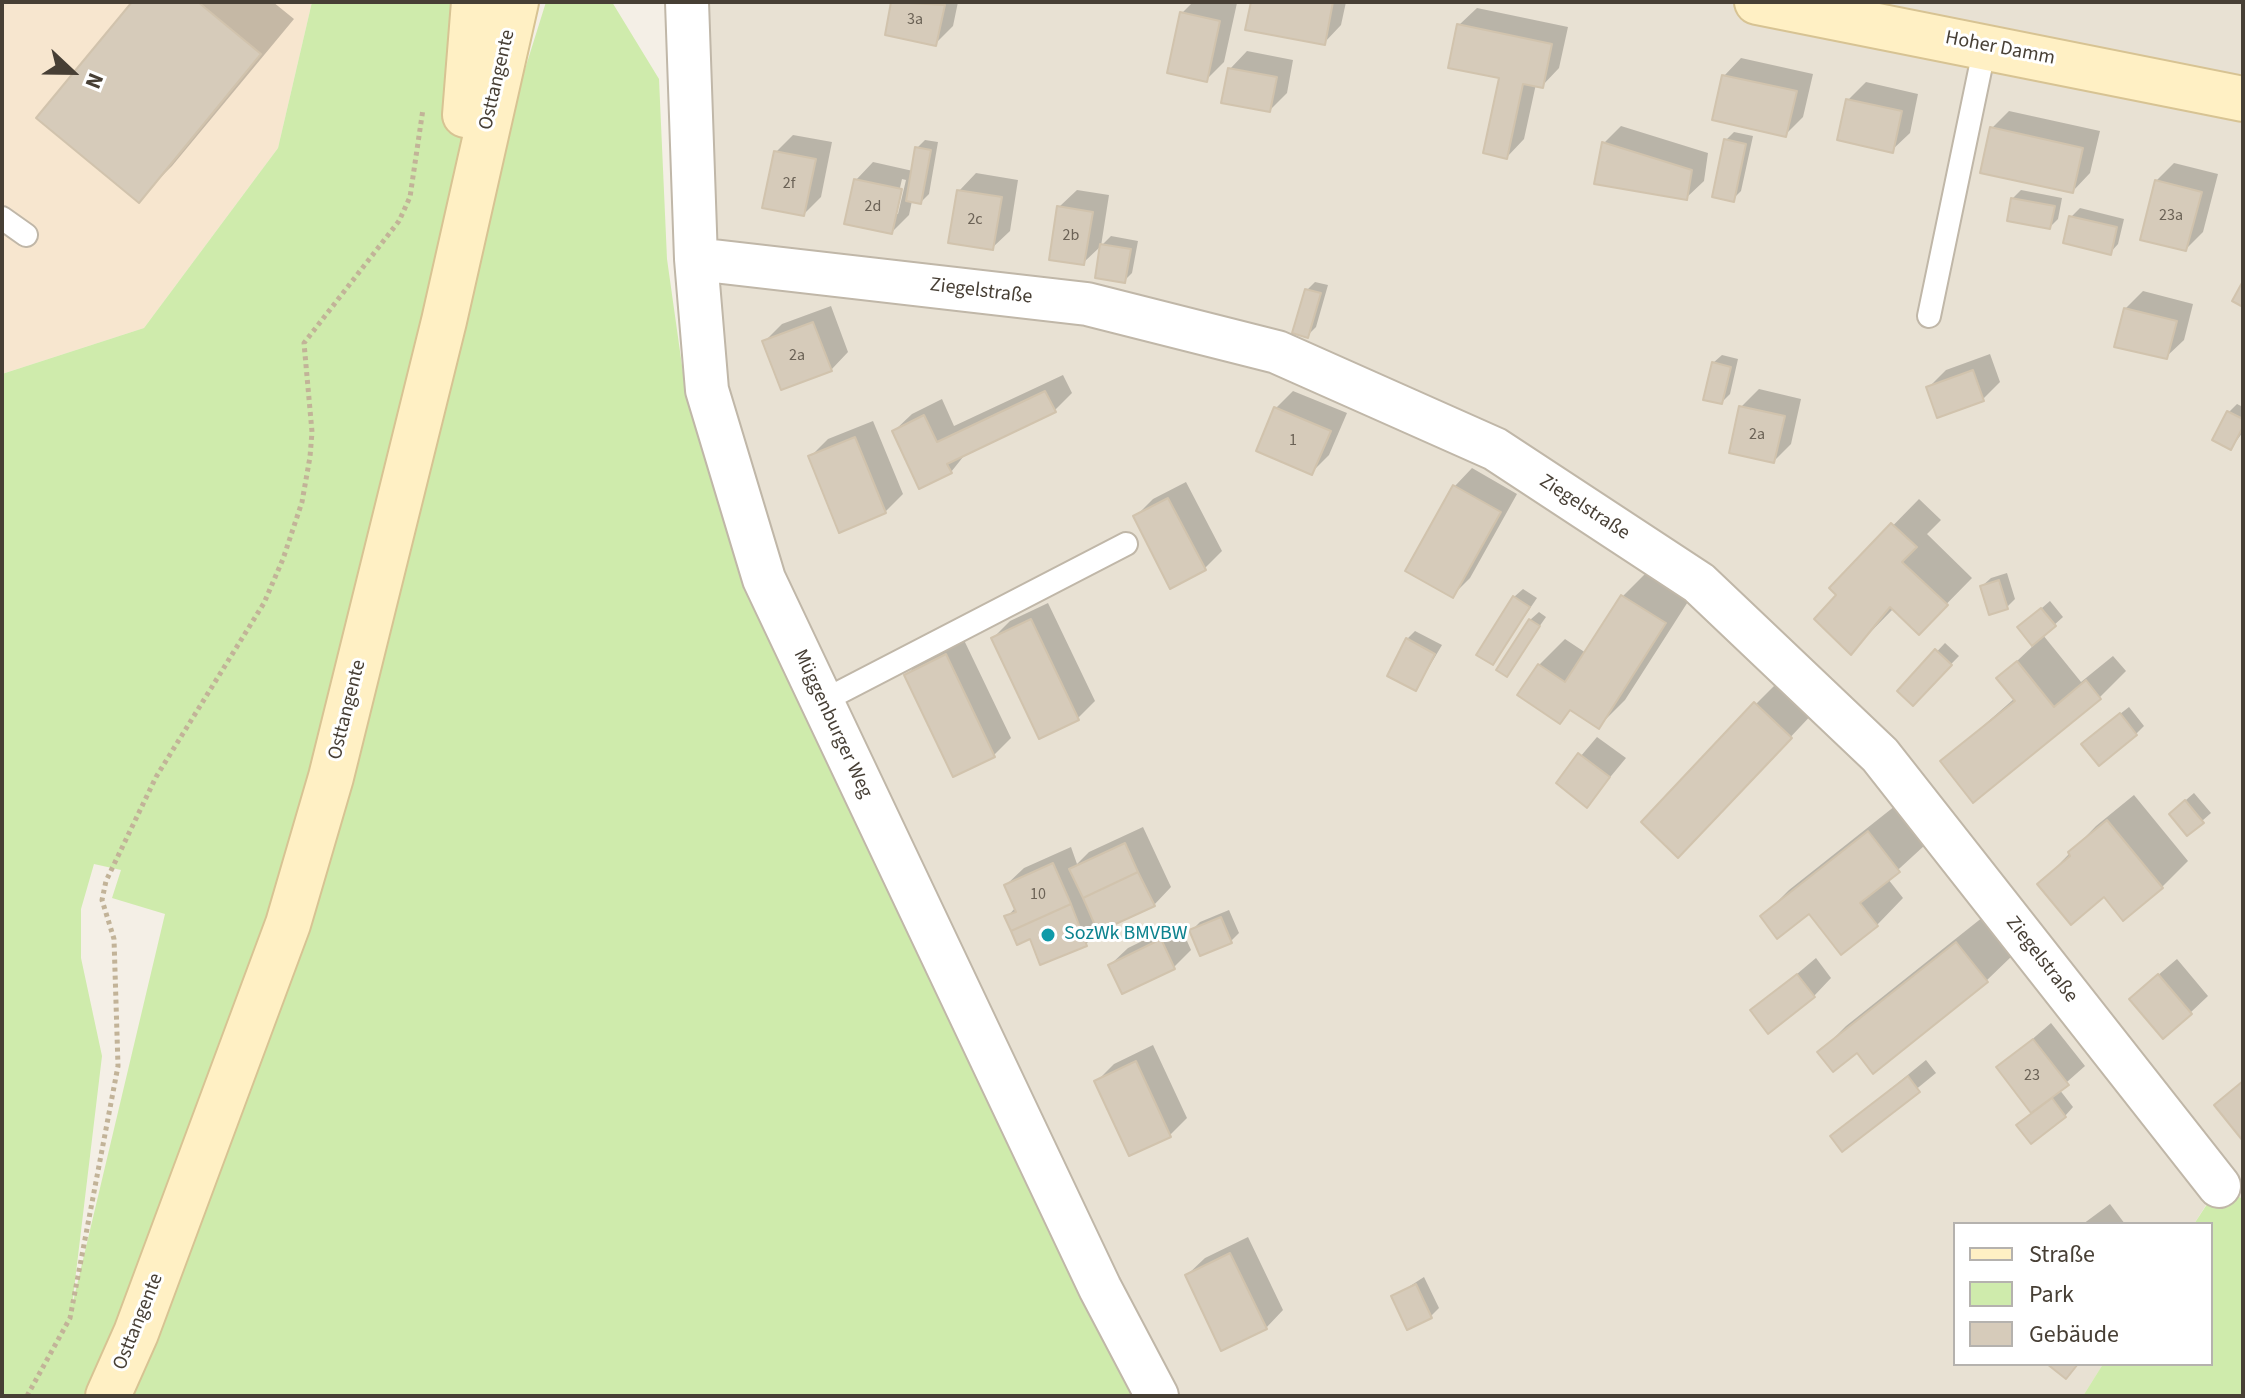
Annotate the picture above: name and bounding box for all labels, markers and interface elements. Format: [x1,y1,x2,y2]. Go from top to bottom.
house number: 3a [907,10,923,30]
street label: Hoher Damm [1943,27,2057,71]
street label: Osttangente [475,28,521,132]
north arrow [32,32,112,112]
text: N [77,68,112,94]
house number: 2f [783,174,795,194]
house number: 2d [865,197,881,217]
house number: 23a [2159,206,2183,226]
house number: 2c [967,210,983,230]
house number: 2b [1063,226,1079,246]
street label: Ziegelstraße [928,274,1034,310]
house number: 2a [789,346,805,366]
house number: 2a [1749,425,1765,445]
house number: 1 [1289,431,1297,451]
street label: Ziegelstraße [1534,470,1634,546]
street label: Müggenburger Weg [787,646,877,802]
street label: Osttangente [324,658,372,762]
house number: 10 [1030,885,1046,905]
street label: Ziegelstraße [2000,912,2082,1008]
place label: SozWk BMVBW [1064,923,1188,947]
marker: SozWk BMVBW [1039,926,1057,944]
house number: 23 [2024,1066,2040,1086]
legend [1953,1222,2213,1366]
text: Straße [2029,1237,2095,1272]
street label: Osttangente [109,1270,169,1374]
text: Park [2029,1277,2074,1312]
text: Gebäude [2029,1317,2119,1352]

